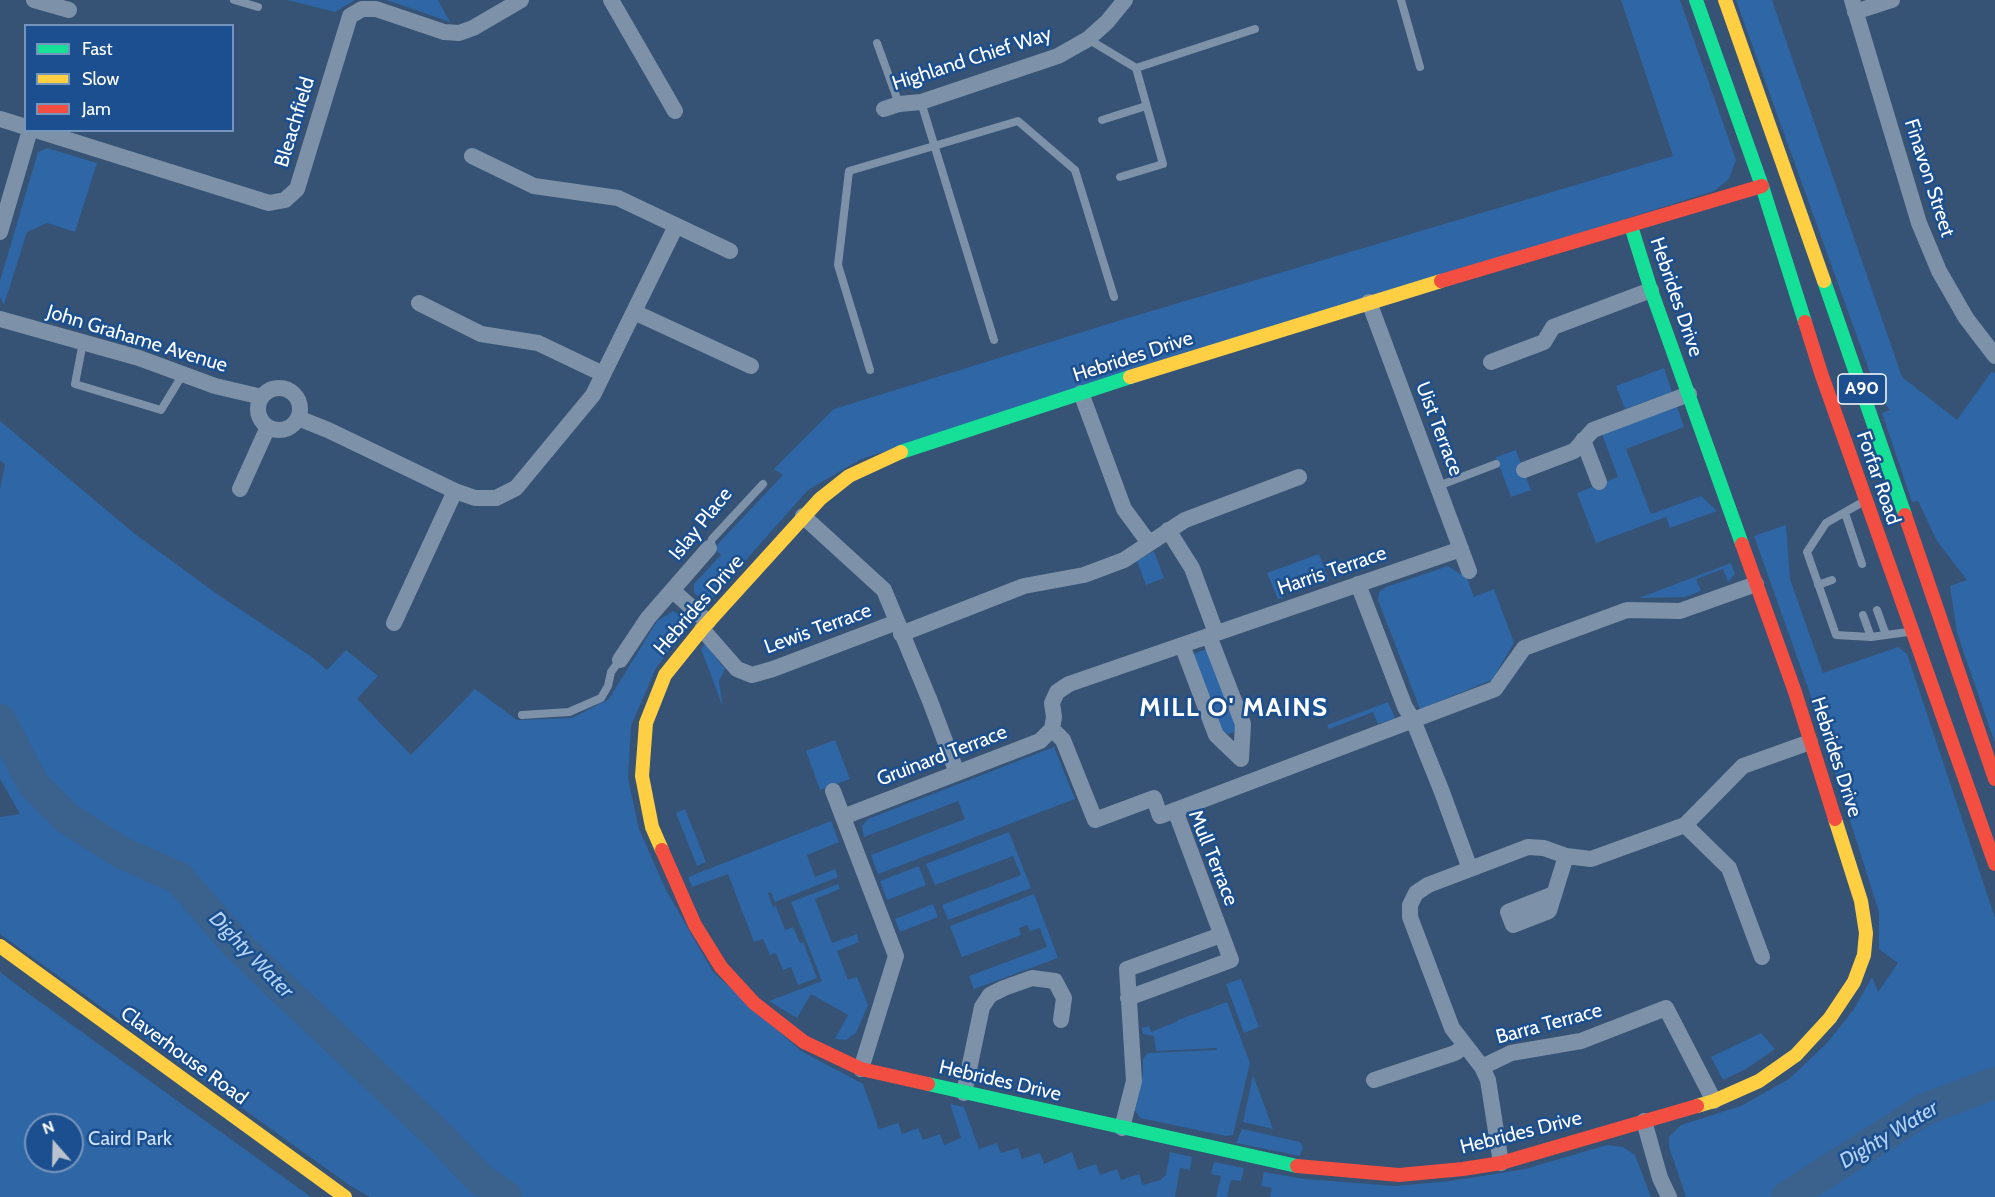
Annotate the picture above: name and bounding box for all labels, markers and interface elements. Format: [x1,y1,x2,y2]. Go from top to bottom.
street label: Highland Chief Way [889,22,1055,96]
legend [24,24,234,132]
text: Fast [82,38,113,60]
text: Slow [82,68,119,90]
street label: Bleachfield [270,74,320,170]
text: Jam [82,98,111,120]
street label: Finavon Street [1899,116,1959,240]
street label: Hebrides Drive [1644,234,1708,360]
street label: John Grahame Avenue [44,300,230,378]
street label: Hebrides Drive [1070,326,1196,388]
road number: A90 [1838,374,1886,404]
street label: Uist Terrace [1410,379,1468,479]
street label: Forfar Road [1851,428,1905,528]
street label: Islay Place [664,483,738,565]
street label: Harris Terrace [1274,541,1390,601]
street label: Hebrides Drive [649,550,749,660]
street label: Lewis Terrace [761,599,875,659]
district label: MILL O' MAINS [1139,692,1329,724]
street label: Hebrides Drive [1805,694,1867,820]
street label: Gruinard Terrace [874,720,1010,792]
street label: Mull Terrace [1183,807,1243,909]
water label: Dighty Water [204,906,298,1004]
street label: Barra Terrace [1493,998,1605,1050]
street label: Claverhouse Road [116,1002,252,1110]
street label: Hebrides Drive [937,1055,1063,1107]
water label: Dighty Water [1835,1096,1943,1174]
street label: Hebrides Drive [1458,1106,1584,1160]
north arrow [24,1113,84,1173]
text: N [40,1117,57,1138]
park label: Caird Park [88,1127,172,1151]

